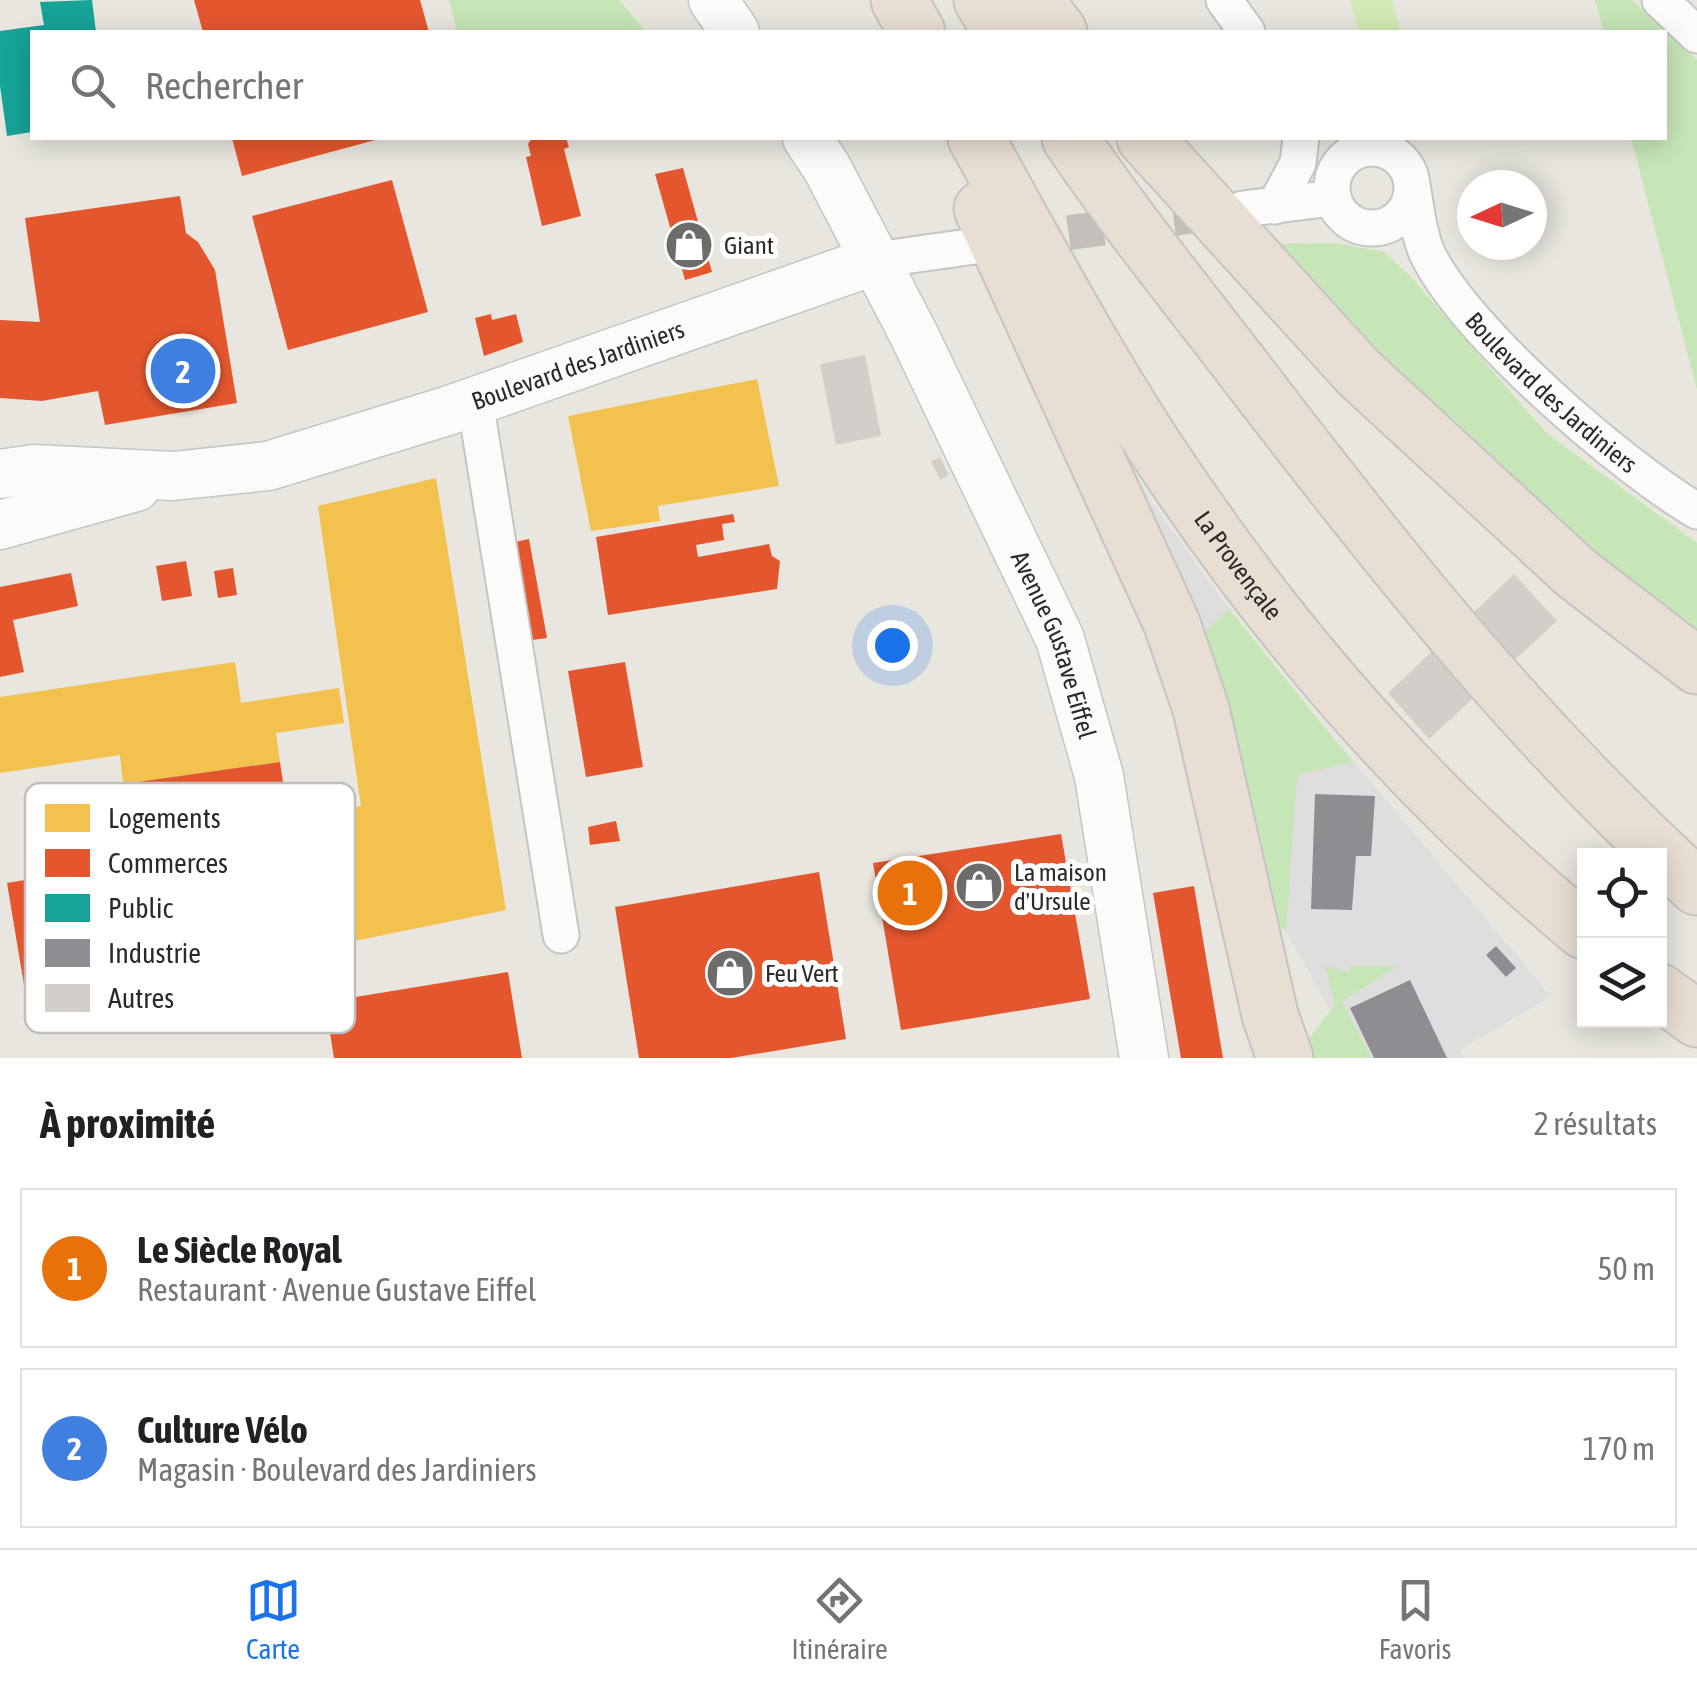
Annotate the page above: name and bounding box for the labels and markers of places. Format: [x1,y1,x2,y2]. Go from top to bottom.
shop icon: Giant [663,219,715,271]
place label: Giant [724,231,774,259]
pin: 2 [150,334,216,408]
pin: 1 [878,856,942,930]
place label: La maison d'Ursule [1014,858,1107,915]
shop icon: La maison d'Ursule [953,860,1005,912]
shop icon: Feu Vert [704,947,756,999]
place label: Feu Vert [765,959,839,987]

